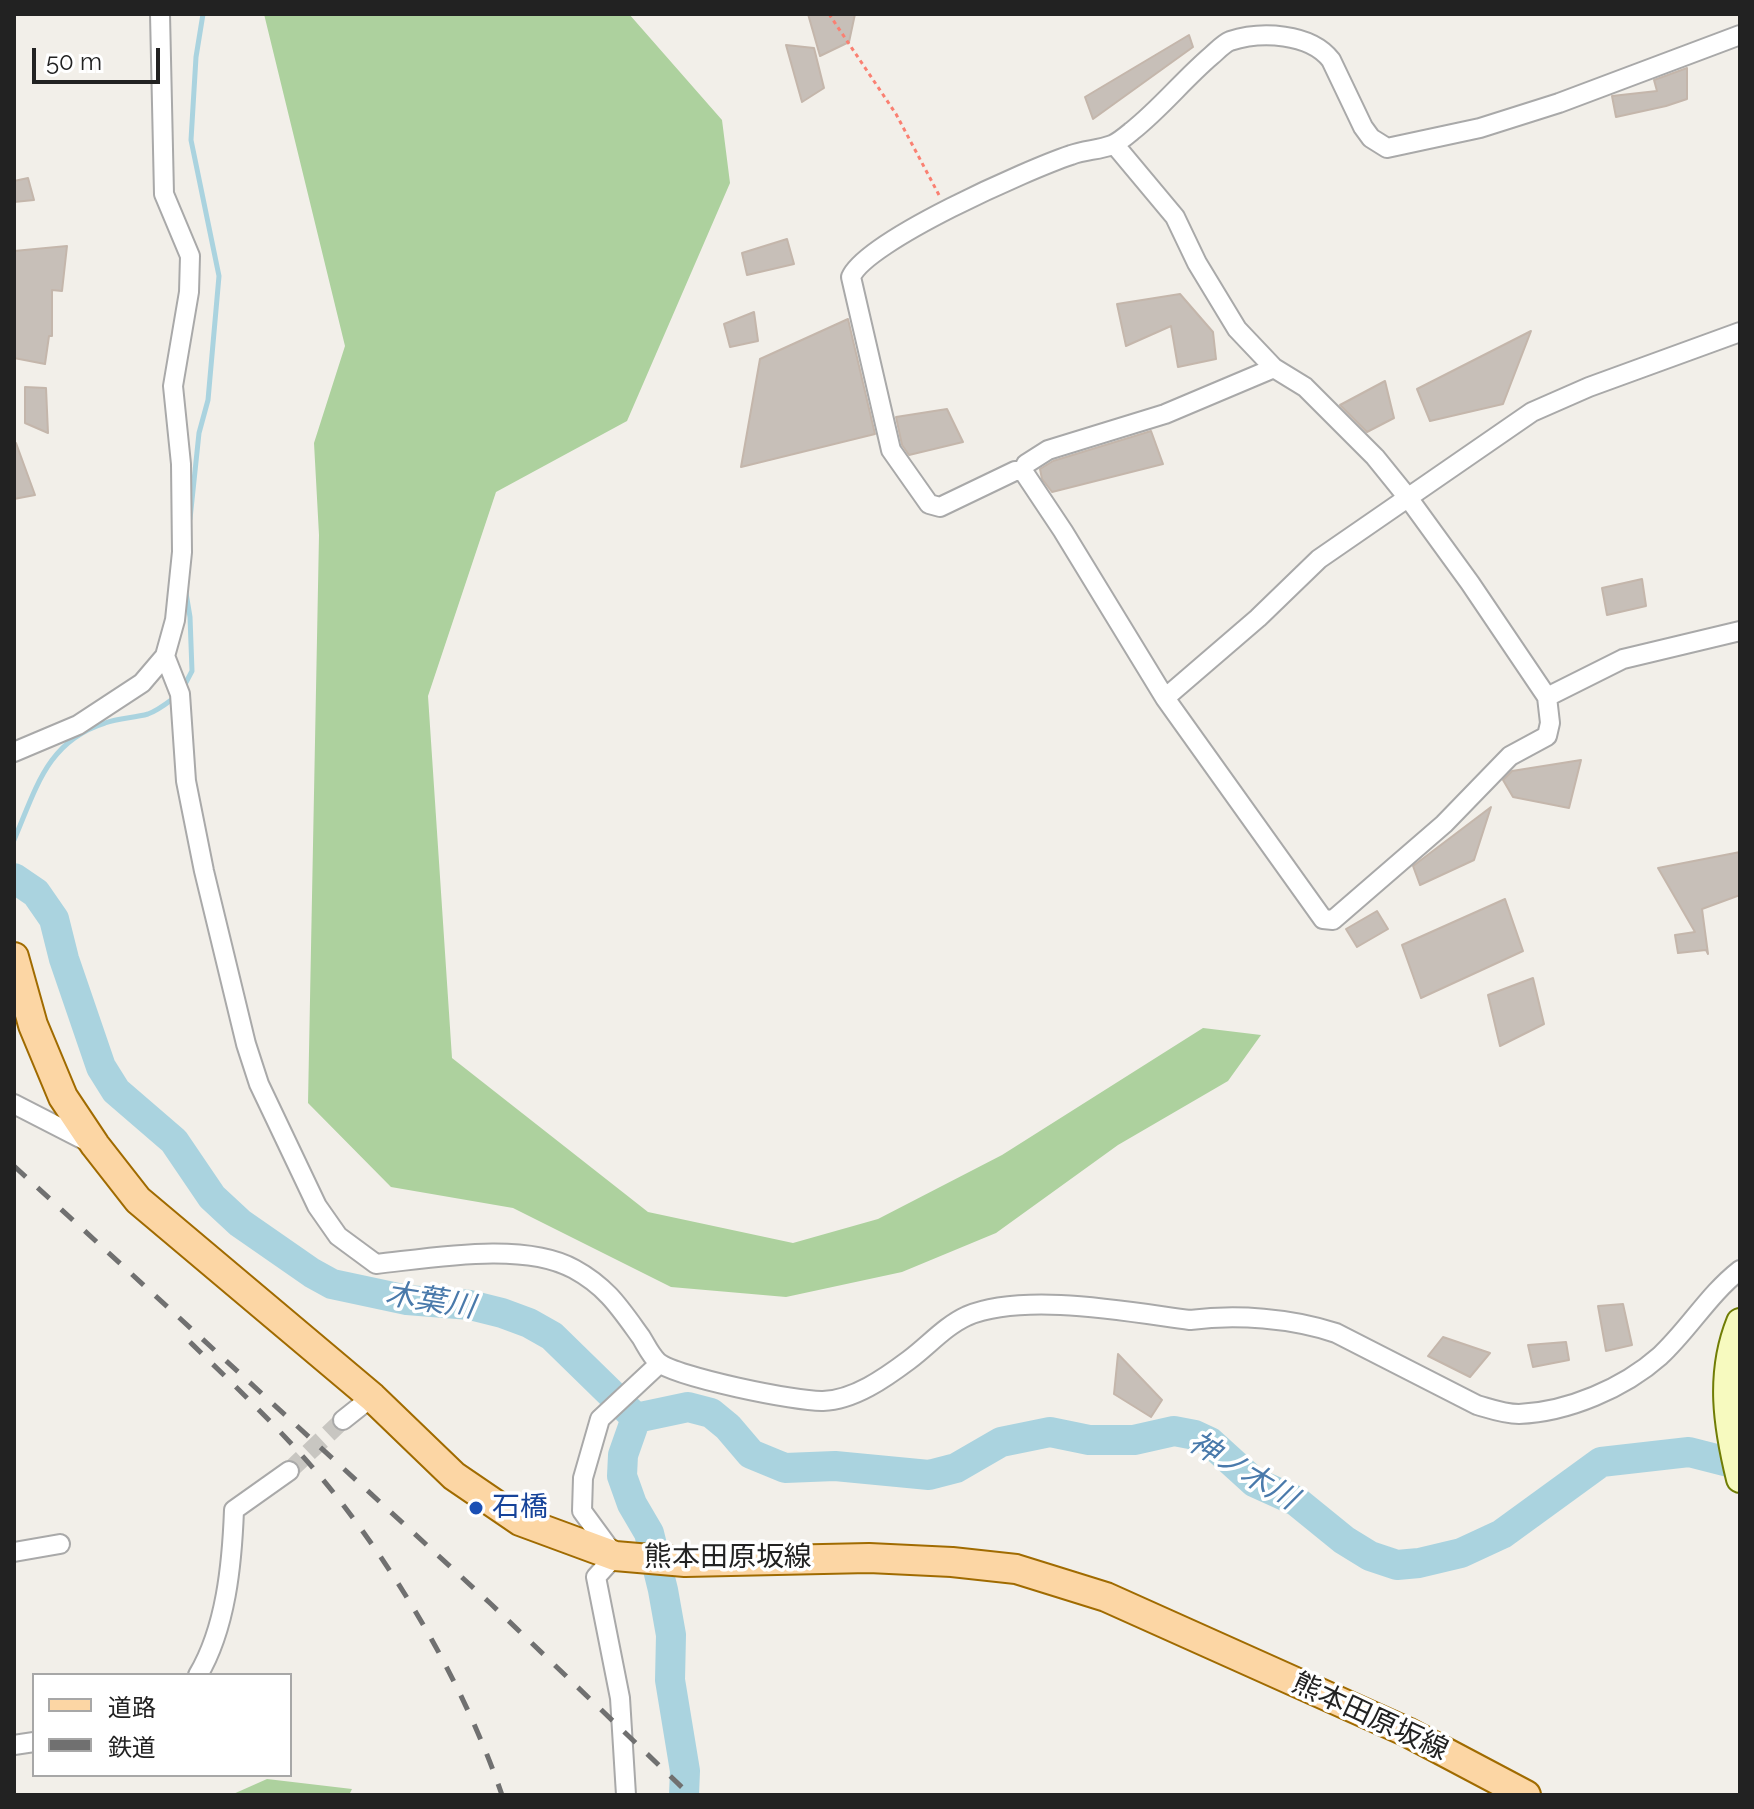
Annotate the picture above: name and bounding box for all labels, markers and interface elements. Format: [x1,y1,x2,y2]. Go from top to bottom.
scale bar [36,32,164,82]
text: 50 m [46,47,102,76]
water label: 木葉川 [383,1276,477,1326]
water label: 神ノ木川 [1182,1425,1304,1517]
place label: 石橋 [492,1491,548,1525]
marker: 石橋 [467,1499,485,1517]
street label: 熊本田原坂線 [644,1541,812,1575]
street label: 熊本田原坂線 [1287,1666,1453,1768]
legend [32,1673,292,1777]
text: 道路 [108,1693,156,1722]
text: 鉄道 [108,1733,156,1762]

